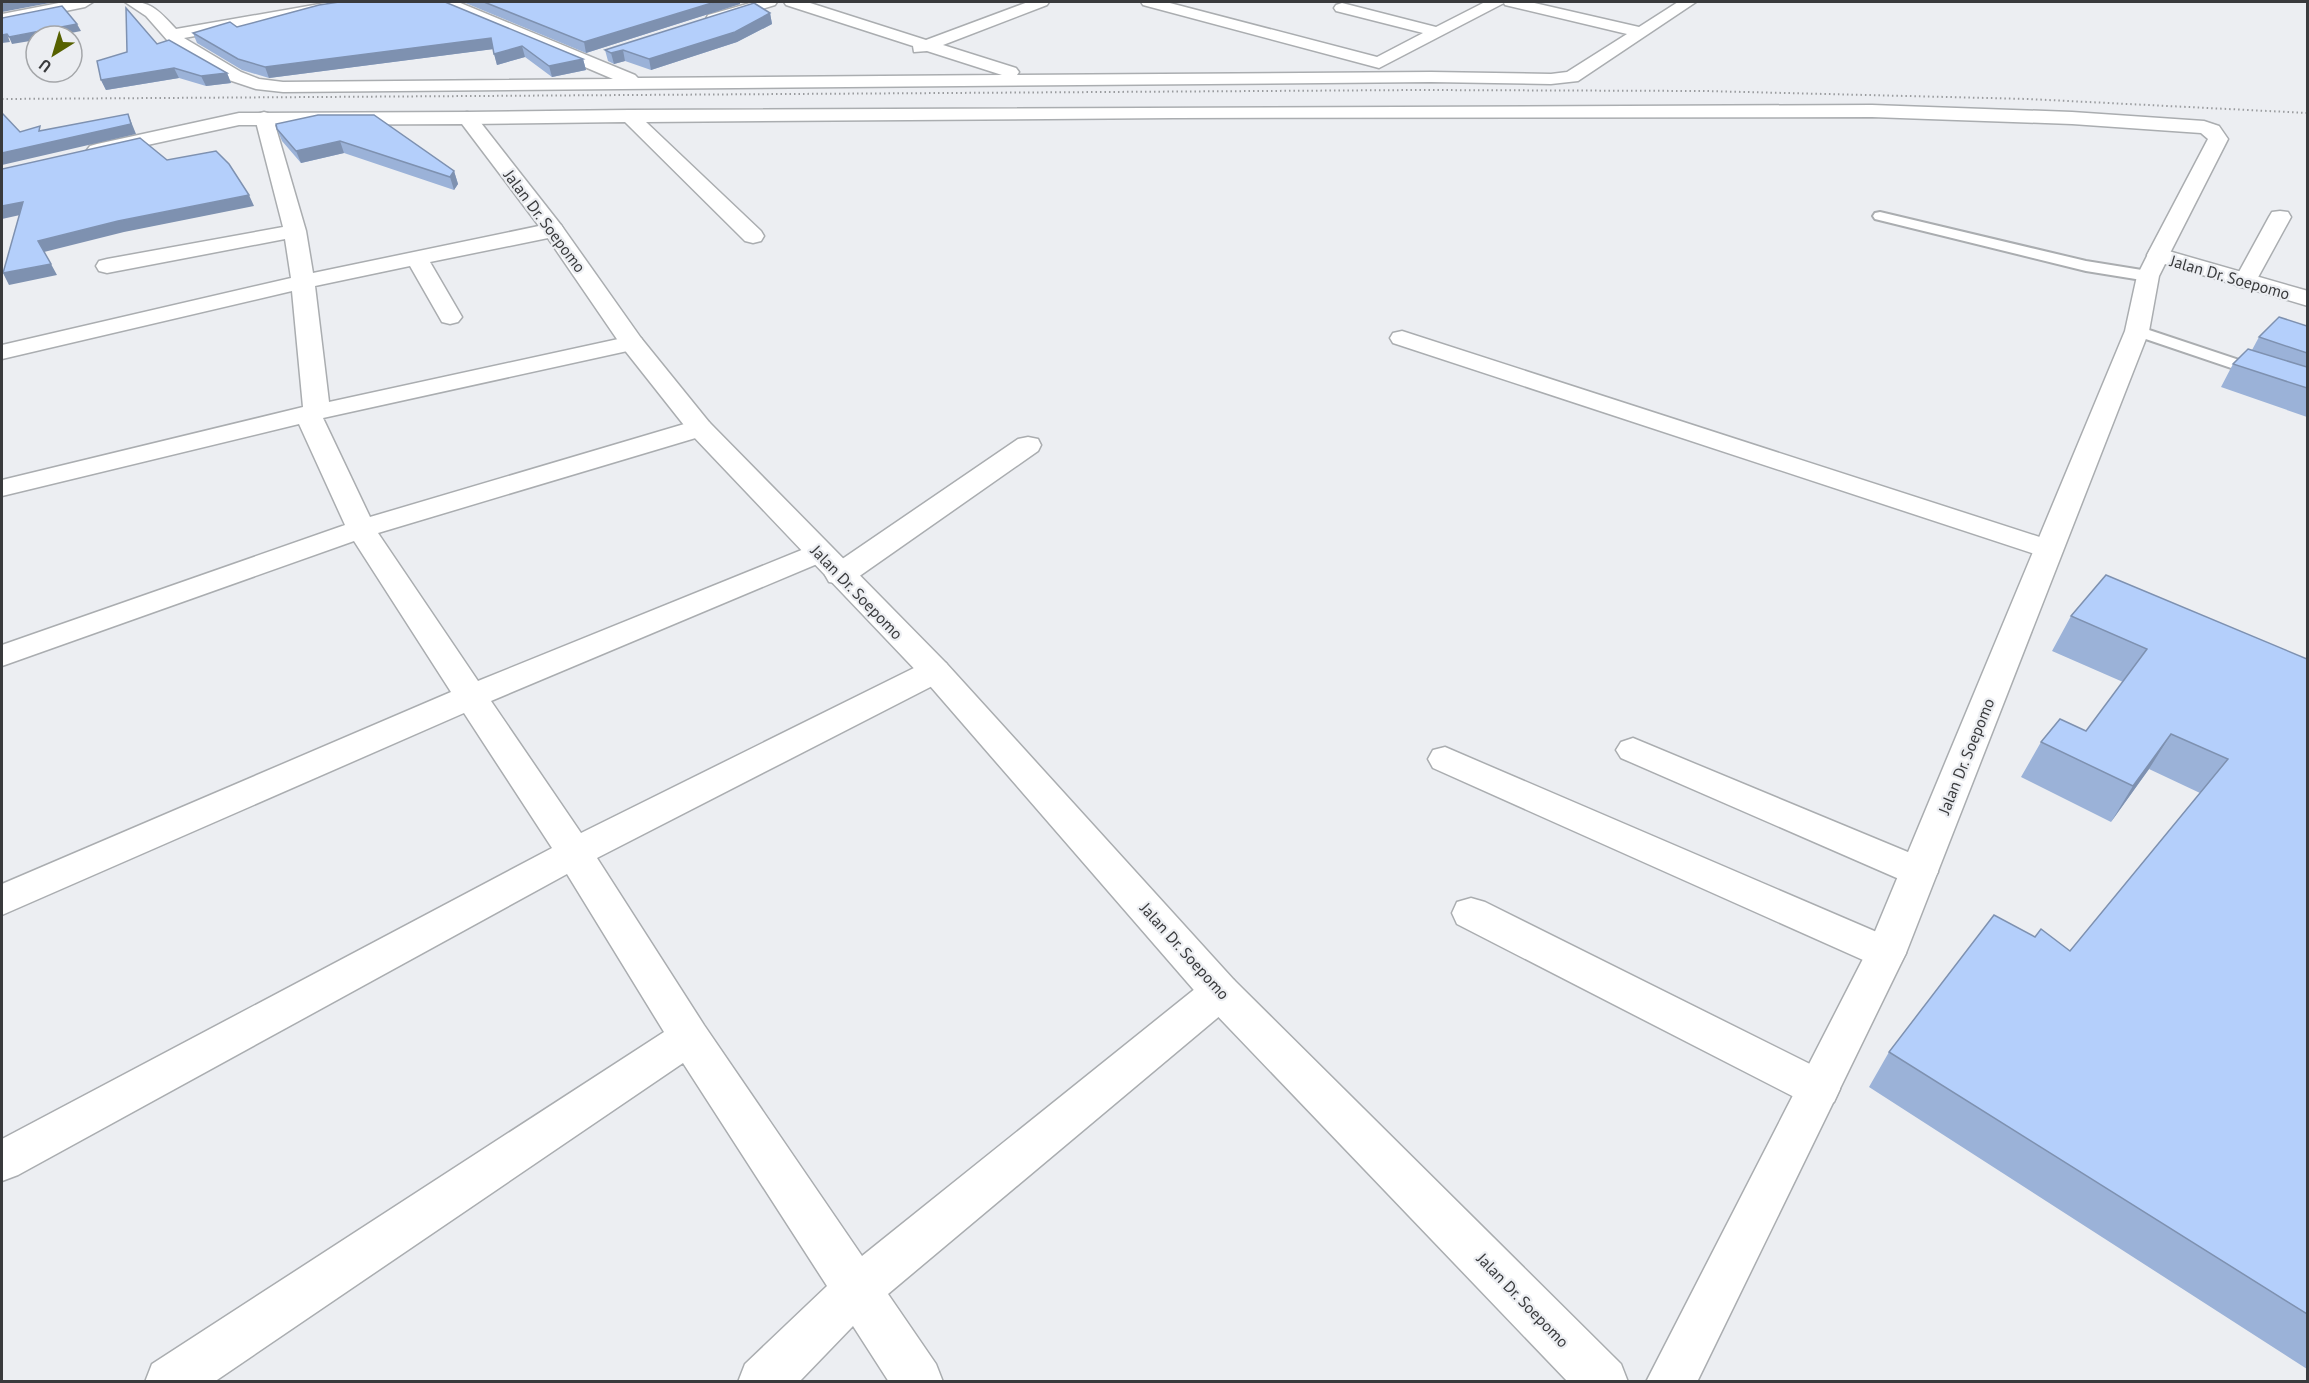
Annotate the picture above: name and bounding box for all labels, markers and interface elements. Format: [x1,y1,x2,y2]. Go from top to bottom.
north arrow [24,24,84,84]
text: U [35,55,55,77]
street label: Jalan Dr. Soepomo [499,165,590,276]
street label: Jalan Dr. Soepomo [2167,250,2292,304]
street label: Jalan Dr. Soepomo [806,540,907,643]
street label: Jalan Dr. Soepomo [1933,695,1998,818]
street label: Jalan Dr. Soepomo [1136,898,1234,1004]
street label: Jalan Dr. Soepomo [1472,1248,1573,1351]

